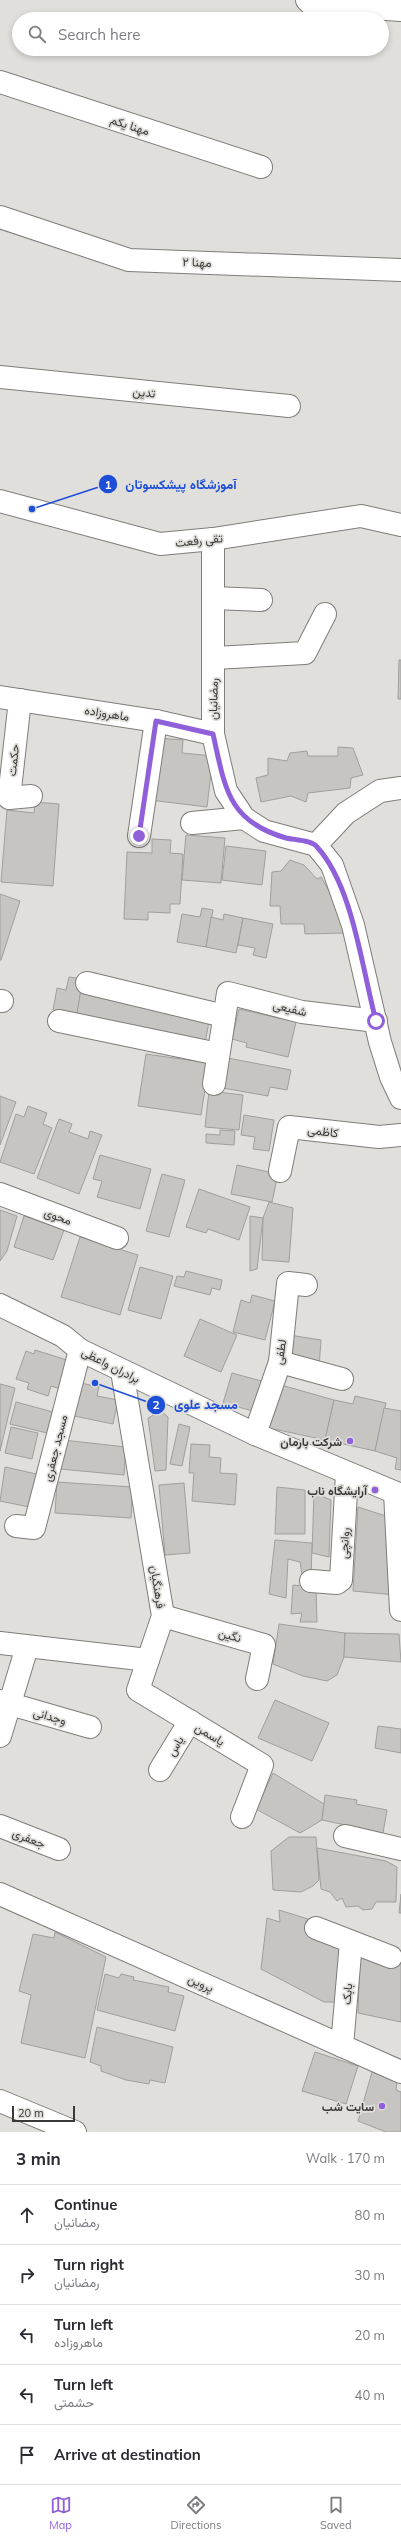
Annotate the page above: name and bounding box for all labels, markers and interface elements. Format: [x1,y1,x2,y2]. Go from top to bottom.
search box [12,12,389,56]
icon: search [26,23,48,45]
text: Search here [58,25,140,44]
street label: مهنا یکم [108,112,151,139]
street label: مهنا ۲ [182,254,212,271]
street label: تدین [132,383,156,402]
callout: آموزشگاه پیشکسوتان [98,472,245,497]
text: آموزشگاه پیشکسوتان [125,476,238,494]
text: 1 [104,477,112,492]
street label: تقی رفعت [175,530,224,551]
street label: رمضانیان [205,678,222,720]
street label: ماهروزاده [83,702,130,725]
street label: حکمت [4,743,22,777]
route end [130,827,148,845]
street label: شفیعی [271,997,308,1020]
route start [367,1012,385,1030]
street label: کاظمی [307,1122,339,1141]
street label: محوی [42,1204,74,1229]
street label: لطفی [271,1338,290,1366]
street label: برادران واعظی [79,1344,143,1387]
callout: مسجد علوی [146,1392,246,1417]
text: مسجد علوی [174,1396,238,1413]
text: 2 [152,1397,160,1412]
street label: مسجد جعفری [39,1413,71,1483]
place label: شرکت بارمان [280,1434,342,1450]
marker: شرکت بارمان [345,1436,355,1446]
place label: آرایشگاه ناب [307,1483,368,1499]
marker: آرایشگاه ناب [370,1485,380,1495]
street label: روانچی [336,1527,353,1559]
street label: فرهنگیان [146,1564,169,1610]
street label: نگین [217,1625,243,1646]
street label: وجدانی [31,1704,68,1729]
street label: یاسمن [192,1719,228,1750]
street label: یاس [163,1733,188,1759]
street label: جعفری [10,1825,48,1852]
street label: پروین [185,1971,216,1996]
street label: بابک [339,1983,355,2005]
place label: سایت شب [322,2099,374,2114]
marker: سایت شب [377,2101,387,2111]
scale bar [12,2104,75,2123]
text: 20 m [18,2106,44,2120]
text: 3 min [16,2148,61,2169]
text: Walk · 170 m [306,2150,385,2166]
text: Continue [54,2195,117,2214]
icon: ahead [16,2204,38,2226]
text: 80 m [355,2207,385,2223]
text: رمضانیان [54,2214,100,2230]
text: Turn right [54,2255,124,2274]
icon: right [16,2264,38,2286]
text: 30 m [355,2267,385,2283]
text: رمضانیان [54,2274,100,2290]
text: Turn left [54,2315,113,2334]
icon: left [16,2324,38,2346]
text: 20 m [355,2327,385,2343]
text: ماهروزاده [54,2334,103,2350]
text: Turn left [54,2375,113,2394]
icon: left [16,2384,38,2406]
text: 40 m [355,2387,385,2403]
text: حشمتی [54,2394,94,2410]
icon: arrive [16,2444,38,2466]
text: Arrive at destination [54,2445,201,2464]
tab: Map [49,2494,72,2532]
tab: Directions [171,2494,221,2532]
tab: Saved [320,2494,352,2532]

